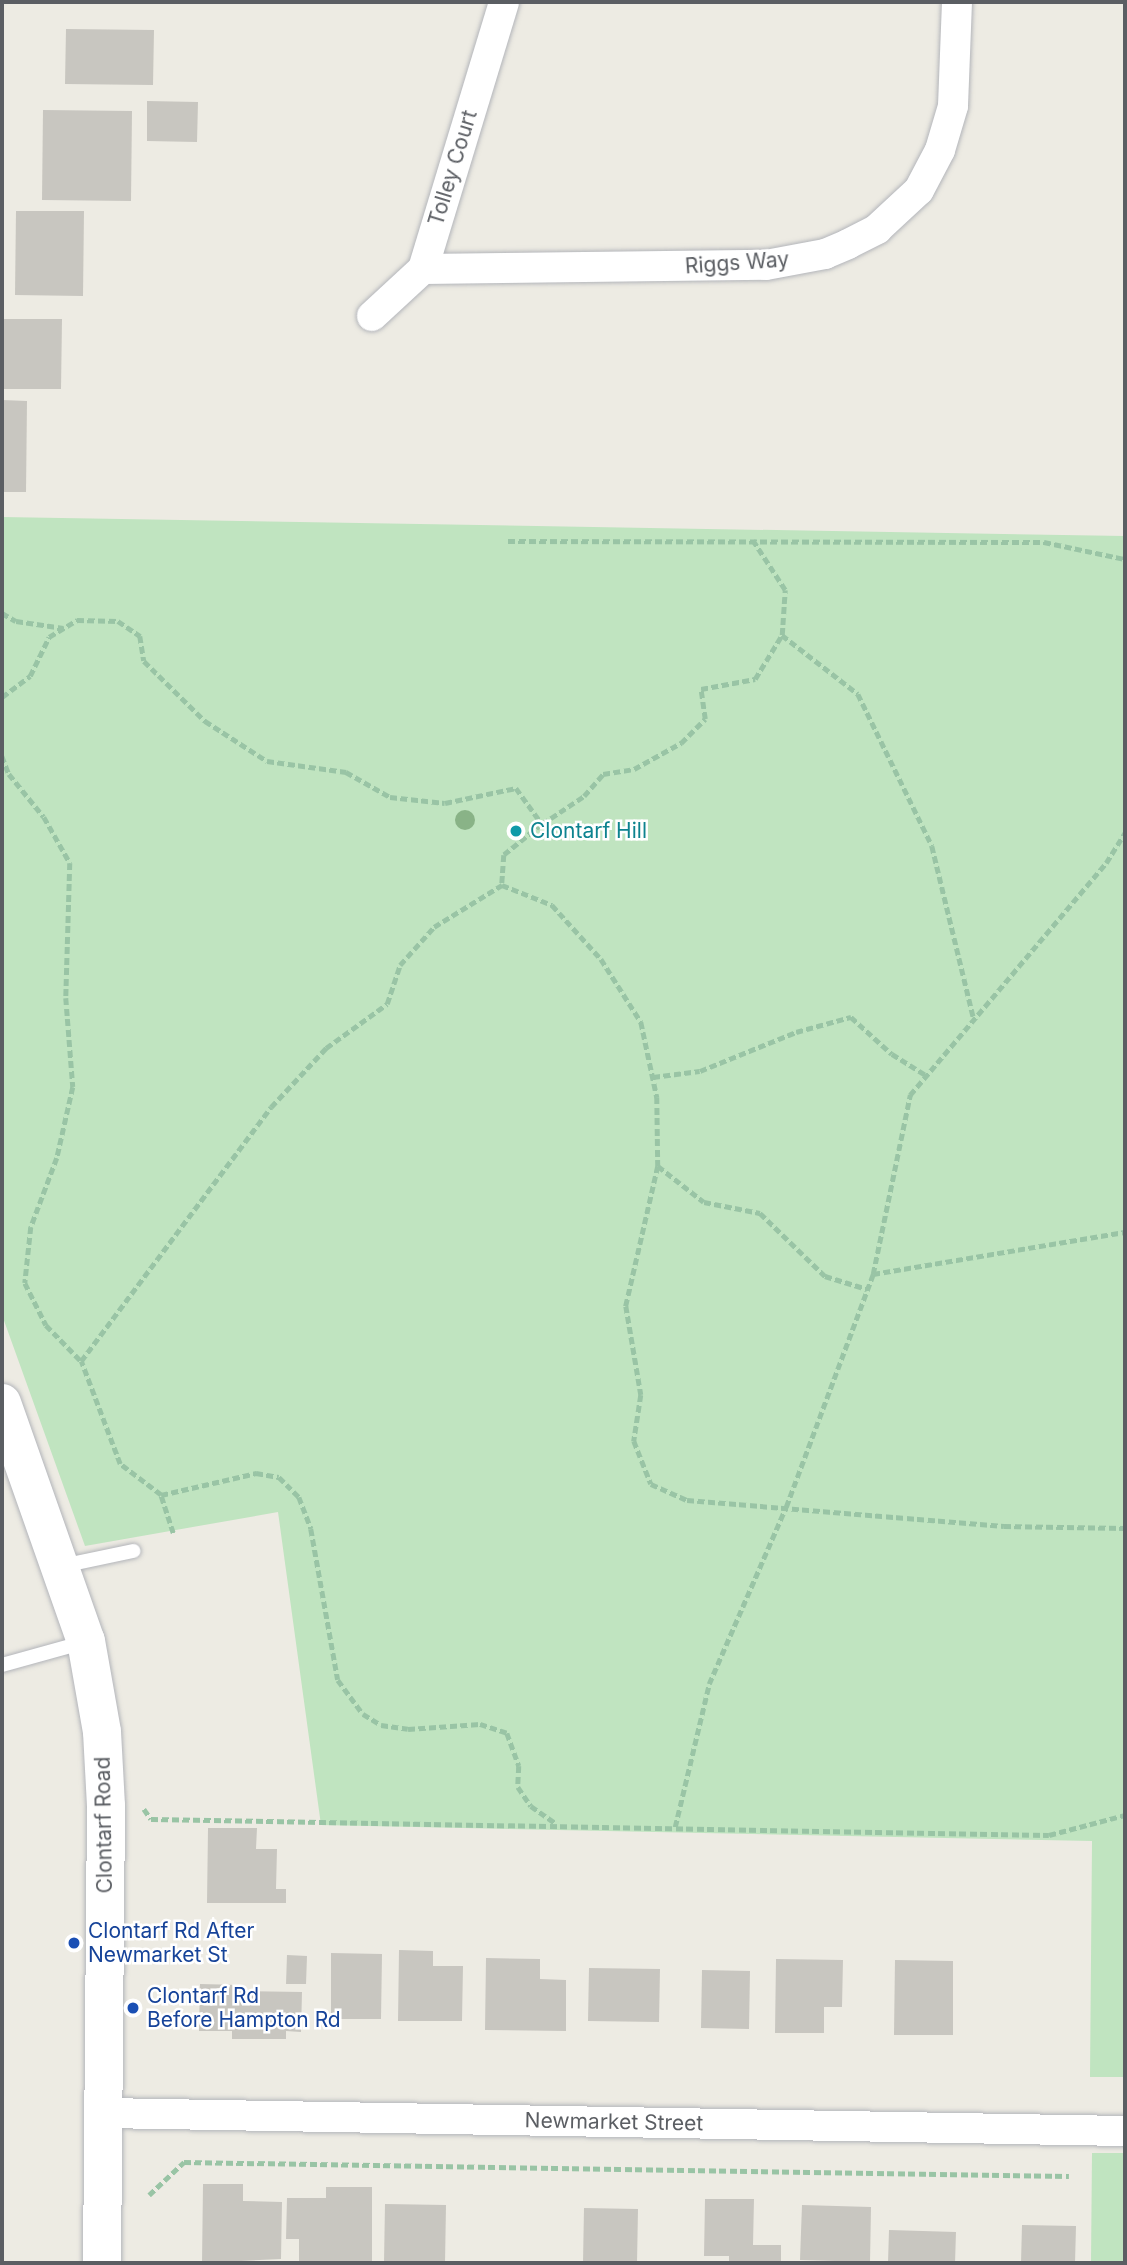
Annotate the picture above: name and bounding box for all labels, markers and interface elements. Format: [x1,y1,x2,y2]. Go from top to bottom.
street label: Tolley Court [423,107,483,229]
street label: Riggs Way [684,247,790,279]
place label: Clontarf Hill [530,818,647,844]
marker: Clontarf Hill [508,823,524,839]
street label: Clontarf Road [90,1756,118,1894]
place label: Clontarf Rd After Newmarket St [88,1918,254,1968]
marker: Clontarf Rd After Newmarket St [66,1935,82,1951]
place label: Clontarf Rd Before Hampton Rd [147,1983,341,2033]
marker: Clontarf Rd Before Hampton Rd [125,2000,141,2016]
street label: Newmarket Street [524,2108,704,2136]

